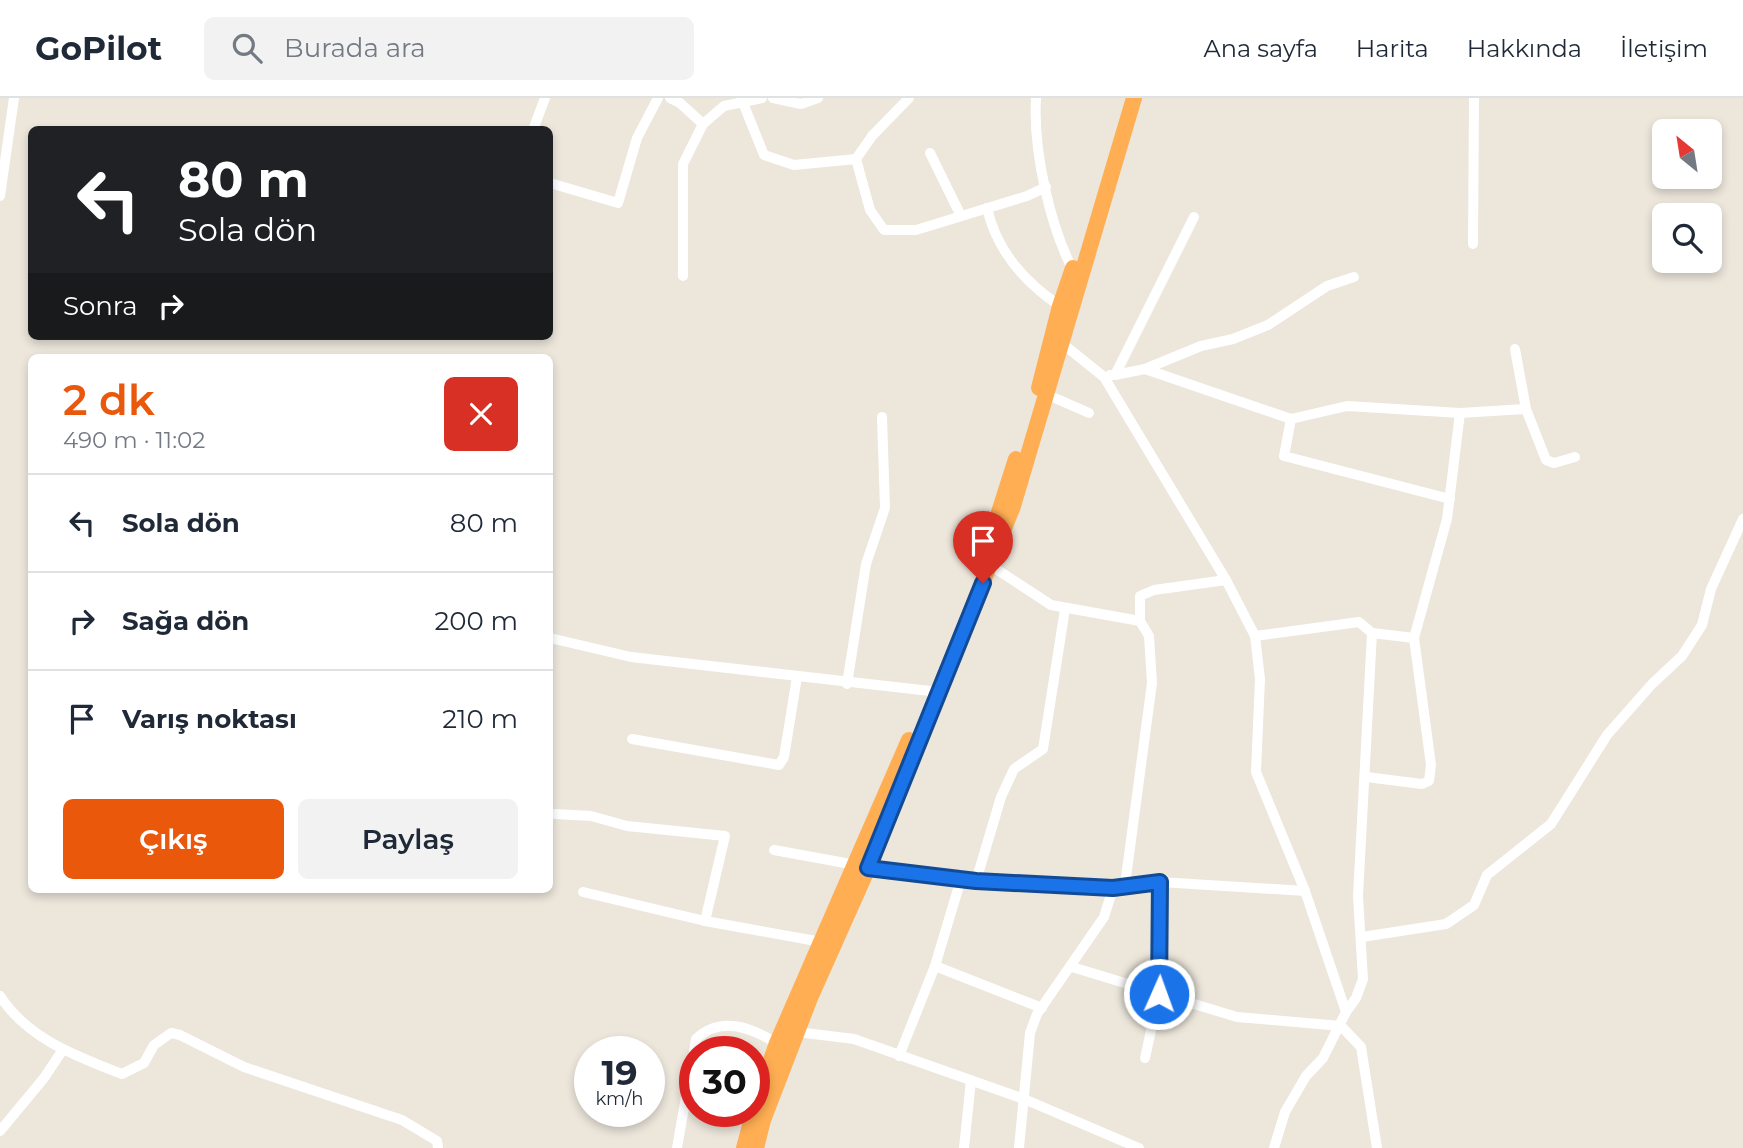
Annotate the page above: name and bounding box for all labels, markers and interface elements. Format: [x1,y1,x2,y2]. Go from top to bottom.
search box [204,17,694,80]
text: GoPilot [35,28,162,68]
icon: search [228,29,266,67]
text: Burada ara [284,32,426,64]
text: Ana sayfa [1203,34,1318,63]
text: Harita [1356,34,1429,63]
text: Hakkında [1467,34,1582,63]
text: İletişim [1620,34,1708,63]
north arrow [1652,119,1722,189]
map controls [1652,119,1722,273]
text: 80 m [178,150,309,209]
icon: left [63,154,154,245]
button: search [1652,203,1722,273]
text: Sola dön [178,210,317,249]
icon: right [152,287,190,325]
text: Sonra [63,290,138,322]
text: 2 dk [63,374,155,426]
button: close [444,377,518,451]
text: 490 m · 11:02 [63,426,205,454]
icon: left [63,504,101,542]
text: Sola dön [122,507,240,539]
text: 80 m [450,507,518,539]
pin [953,511,1013,583]
icon: arrive [964,522,1002,560]
icon: right [63,602,101,640]
text: Sağa dön [122,605,249,637]
text: 200 m [434,605,518,637]
icon: arrive [63,700,101,738]
text: Varış noktası [122,703,297,735]
text: 210 m [442,703,518,735]
button: Çıkış [63,799,284,879]
button: Paylaş [298,799,518,879]
position arrow [1122,957,1196,1031]
speed limit sign: 30 [679,1036,770,1127]
text: 19 [601,1051,638,1094]
text: km/h [595,1088,644,1110]

